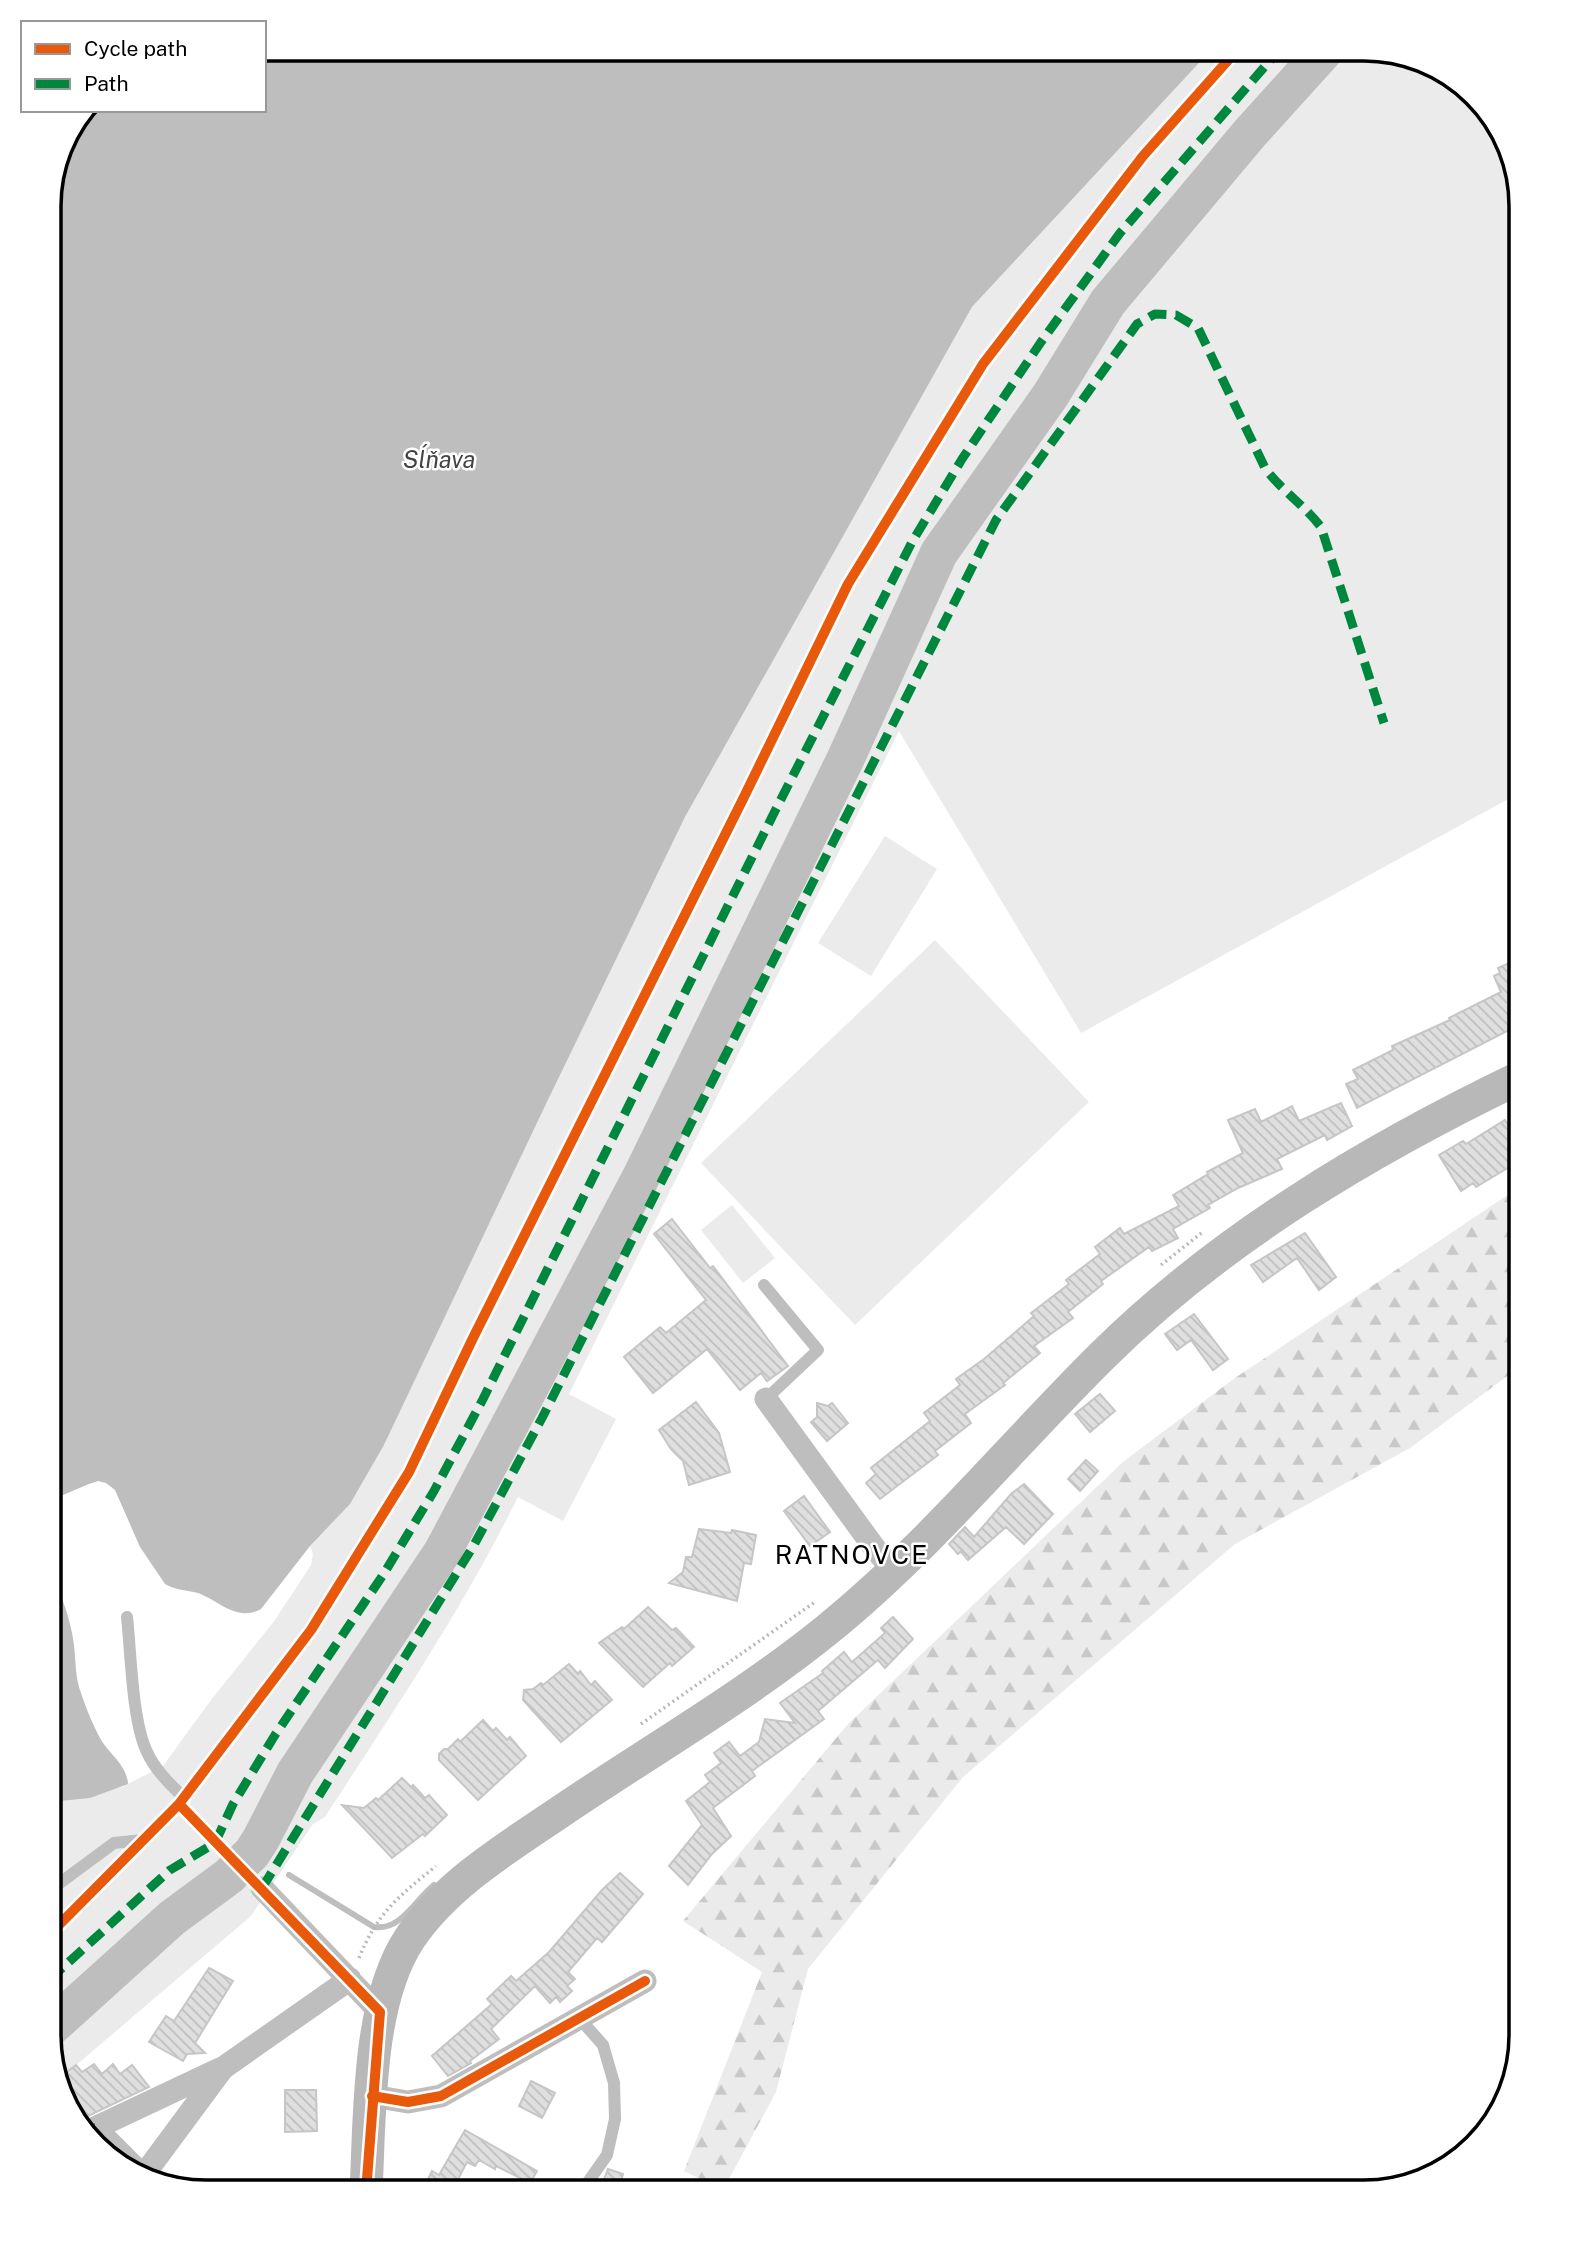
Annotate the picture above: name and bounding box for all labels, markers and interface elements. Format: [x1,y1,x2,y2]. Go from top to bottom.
legend [21,21,266,112]
text: Cycle path [84,36,187,61]
text: Path [84,71,129,96]
water label: Sĺňava [403,444,475,473]
district label: RATNOVCE [775,1539,929,1570]

